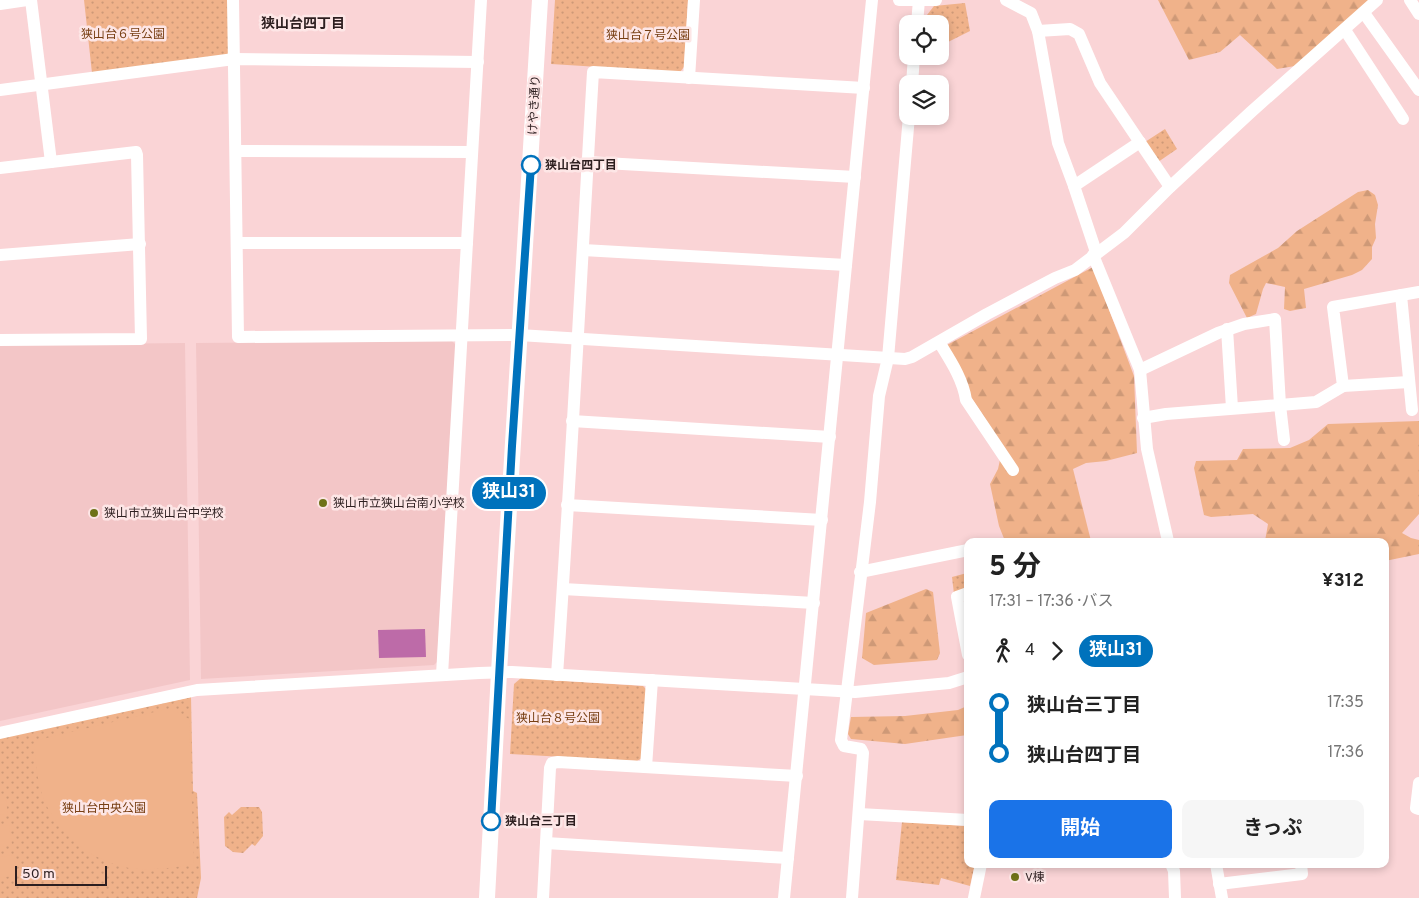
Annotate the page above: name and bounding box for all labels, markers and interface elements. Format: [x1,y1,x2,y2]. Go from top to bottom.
map controls [899,15,949,125]
button: locate [899,15,949,65]
district label: 狭山台四丁目 [261,16,345,33]
park label: 狭山台６号公園 [81,27,165,43]
park label: 狭山台７号公園 [606,28,690,44]
street label: けやき通り [525,75,545,135]
button: layers [899,75,949,125]
marker: 狭山台四丁目 [521,155,541,175]
place label: 狭山台四丁目 [545,158,617,174]
line badge: 狭山31 [474,477,544,509]
text: 狭山31 [482,481,536,504]
place label: 狭山市立狭山台南小学校 [333,496,465,512]
marker: 狭山市立狭山台南小学校 [317,497,329,509]
place label: 狭山市立狭山台中学校 [104,506,224,522]
marker: 狭山市立狭山台中学校 [88,507,100,519]
text: 5 分 [989,550,1041,586]
text: ¥312 [1322,569,1364,593]
text: 17:31 – 17:36 · バス [989,592,1113,612]
icon: walk [989,637,1017,665]
icon: forward [1043,637,1071,665]
text: 狭山31 [1089,639,1143,662]
text: 4 [1025,641,1035,661]
text: 17:35 [1327,693,1364,713]
text: 狭山台三丁目 [1027,694,1141,718]
park label: 狭山台８号公園 [516,711,600,727]
text: 17:36 [1328,743,1364,763]
text: 狭山台四丁目 [1027,744,1141,768]
button: 開始 [989,800,1172,858]
button: きっぷ [1182,800,1364,858]
park label: 狭山台中央公園 [62,801,146,817]
marker: 狭山台三丁目 [481,811,501,831]
place label: 狭山台三丁目 [505,814,577,830]
scale bar [15,863,108,886]
text: 50 m [22,866,55,883]
place label: V棟 [1025,870,1045,886]
marker: V棟 [1009,871,1021,883]

